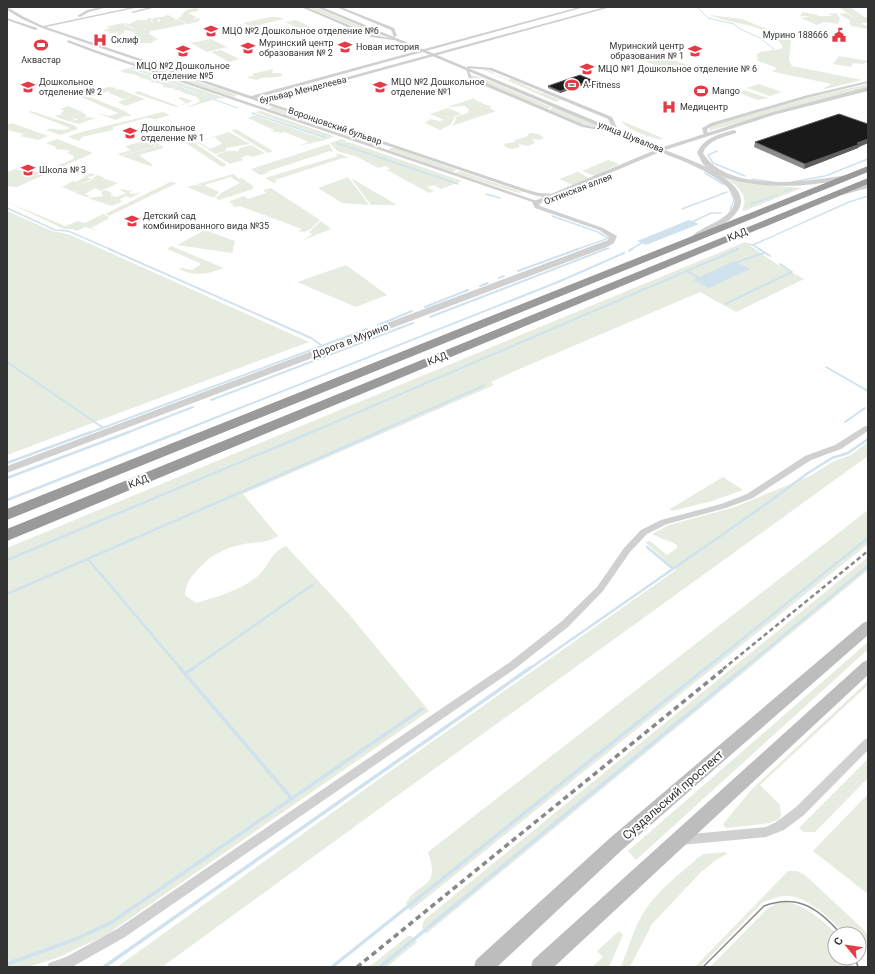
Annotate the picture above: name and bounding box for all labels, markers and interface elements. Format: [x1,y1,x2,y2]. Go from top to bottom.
school or university icon: МЦО №2 Дошкольное отделение №6 [203,23,219,39]
place label: МЦО №2 Дошкольное отделение №6 [222,26,379,36]
public building icon: Мурино 188666 [831,27,847,43]
place label: Мурино 188666 [763,30,828,40]
hospital icon: Склиф [92,32,108,48]
place label: Склиф [111,35,139,45]
sports icon: Аквастар [33,37,49,53]
place label: Муринский центр образования № 2 [259,38,333,58]
school or university icon: Новая история [337,39,353,55]
school or university icon: Муринский центр образования № 2 [240,40,256,56]
place label: Муринский центр образования № 1 [610,41,684,61]
place label: Новая история [356,42,419,52]
school or university icon: МЦО №2 Дошкольное отделение №5 [175,43,191,59]
school or university icon: Муринский центр образования № 1 [687,43,703,59]
place label: Аквастар [21,55,61,65]
place label: МЦО №2 Дошкольное отделение №5 [136,61,230,81]
school or university icon: МЦО №1 Дошкольное отделение № 6 [579,61,595,77]
place label: МЦО №1 Дошкольное отделение № 6 [598,64,757,74]
street label: бульвар Менделеева [258,74,348,106]
place label: Дошкольное отделение № 2 [39,77,102,97]
place label: МЦО №2 Дошкольное отделение №1 [391,77,485,97]
sports icon: A-Fitness [564,77,580,93]
school or university icon: Дошкольное отделение № 2 [20,79,36,95]
school or university icon: МЦО №2 Дошкольное отделение №1 [372,79,388,95]
place label: A-Fitness [583,80,621,90]
sports icon: Mango [693,83,709,99]
place label: Mango [712,86,740,96]
hospital icon: Медицентр [661,99,677,115]
place label: Медицентр [680,102,728,112]
street label: Воронцовский бульвар [287,105,383,147]
street label: улица Шувалова [597,119,665,155]
place label: Дошкольное отделение № 1 [141,123,204,143]
school or university icon: Дошкольное отделение № 1 [122,125,138,141]
school or university icon: Школа № 3 [20,162,36,178]
place label: Школа № 3 [39,165,86,175]
street label: Охтинская аллея [543,171,613,207]
place label: Детский сад комбинированного вида №35 [143,211,269,231]
school or university icon: Детский сад комбинированного вида №35 [124,213,140,229]
street label: КАД [726,225,749,243]
street label: Дорога в Мурино [310,321,390,360]
street label: КАД [426,349,449,367]
street label: КАД [127,472,150,490]
street label: Суздальский проспект [620,747,726,843]
north arrow [827,926,867,966]
text: С [831,935,846,948]

